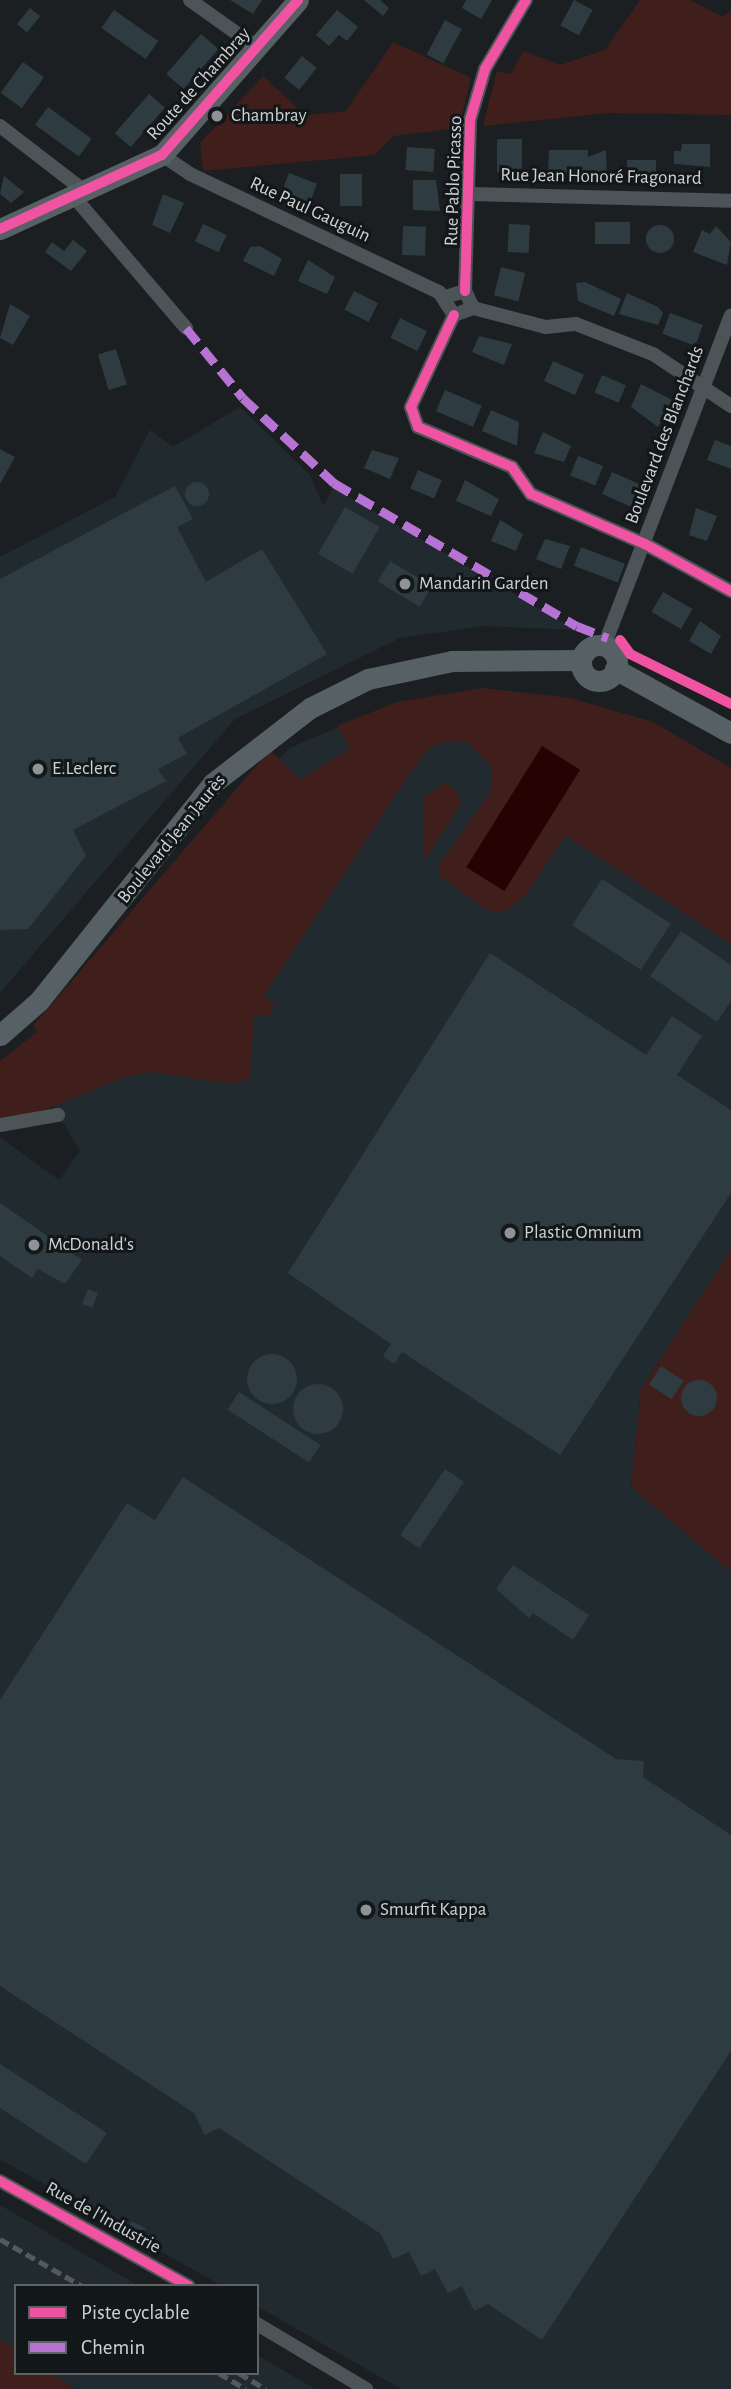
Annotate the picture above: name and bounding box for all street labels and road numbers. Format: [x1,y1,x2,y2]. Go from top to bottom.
street label: Route de Chambray [142,23,256,145]
street label: Rue Pablo Picasso [440,115,468,247]
street label: Rue Jean Honoré Fragonard [500,164,702,190]
street label: Rue Paul Gauguin [246,172,374,248]
street label: Boulevard des Blanchards [621,343,709,527]
street label: Boulevard Jean Jaurès [113,770,231,908]
street label: Rue de l'Industrie [41,2177,165,2259]

